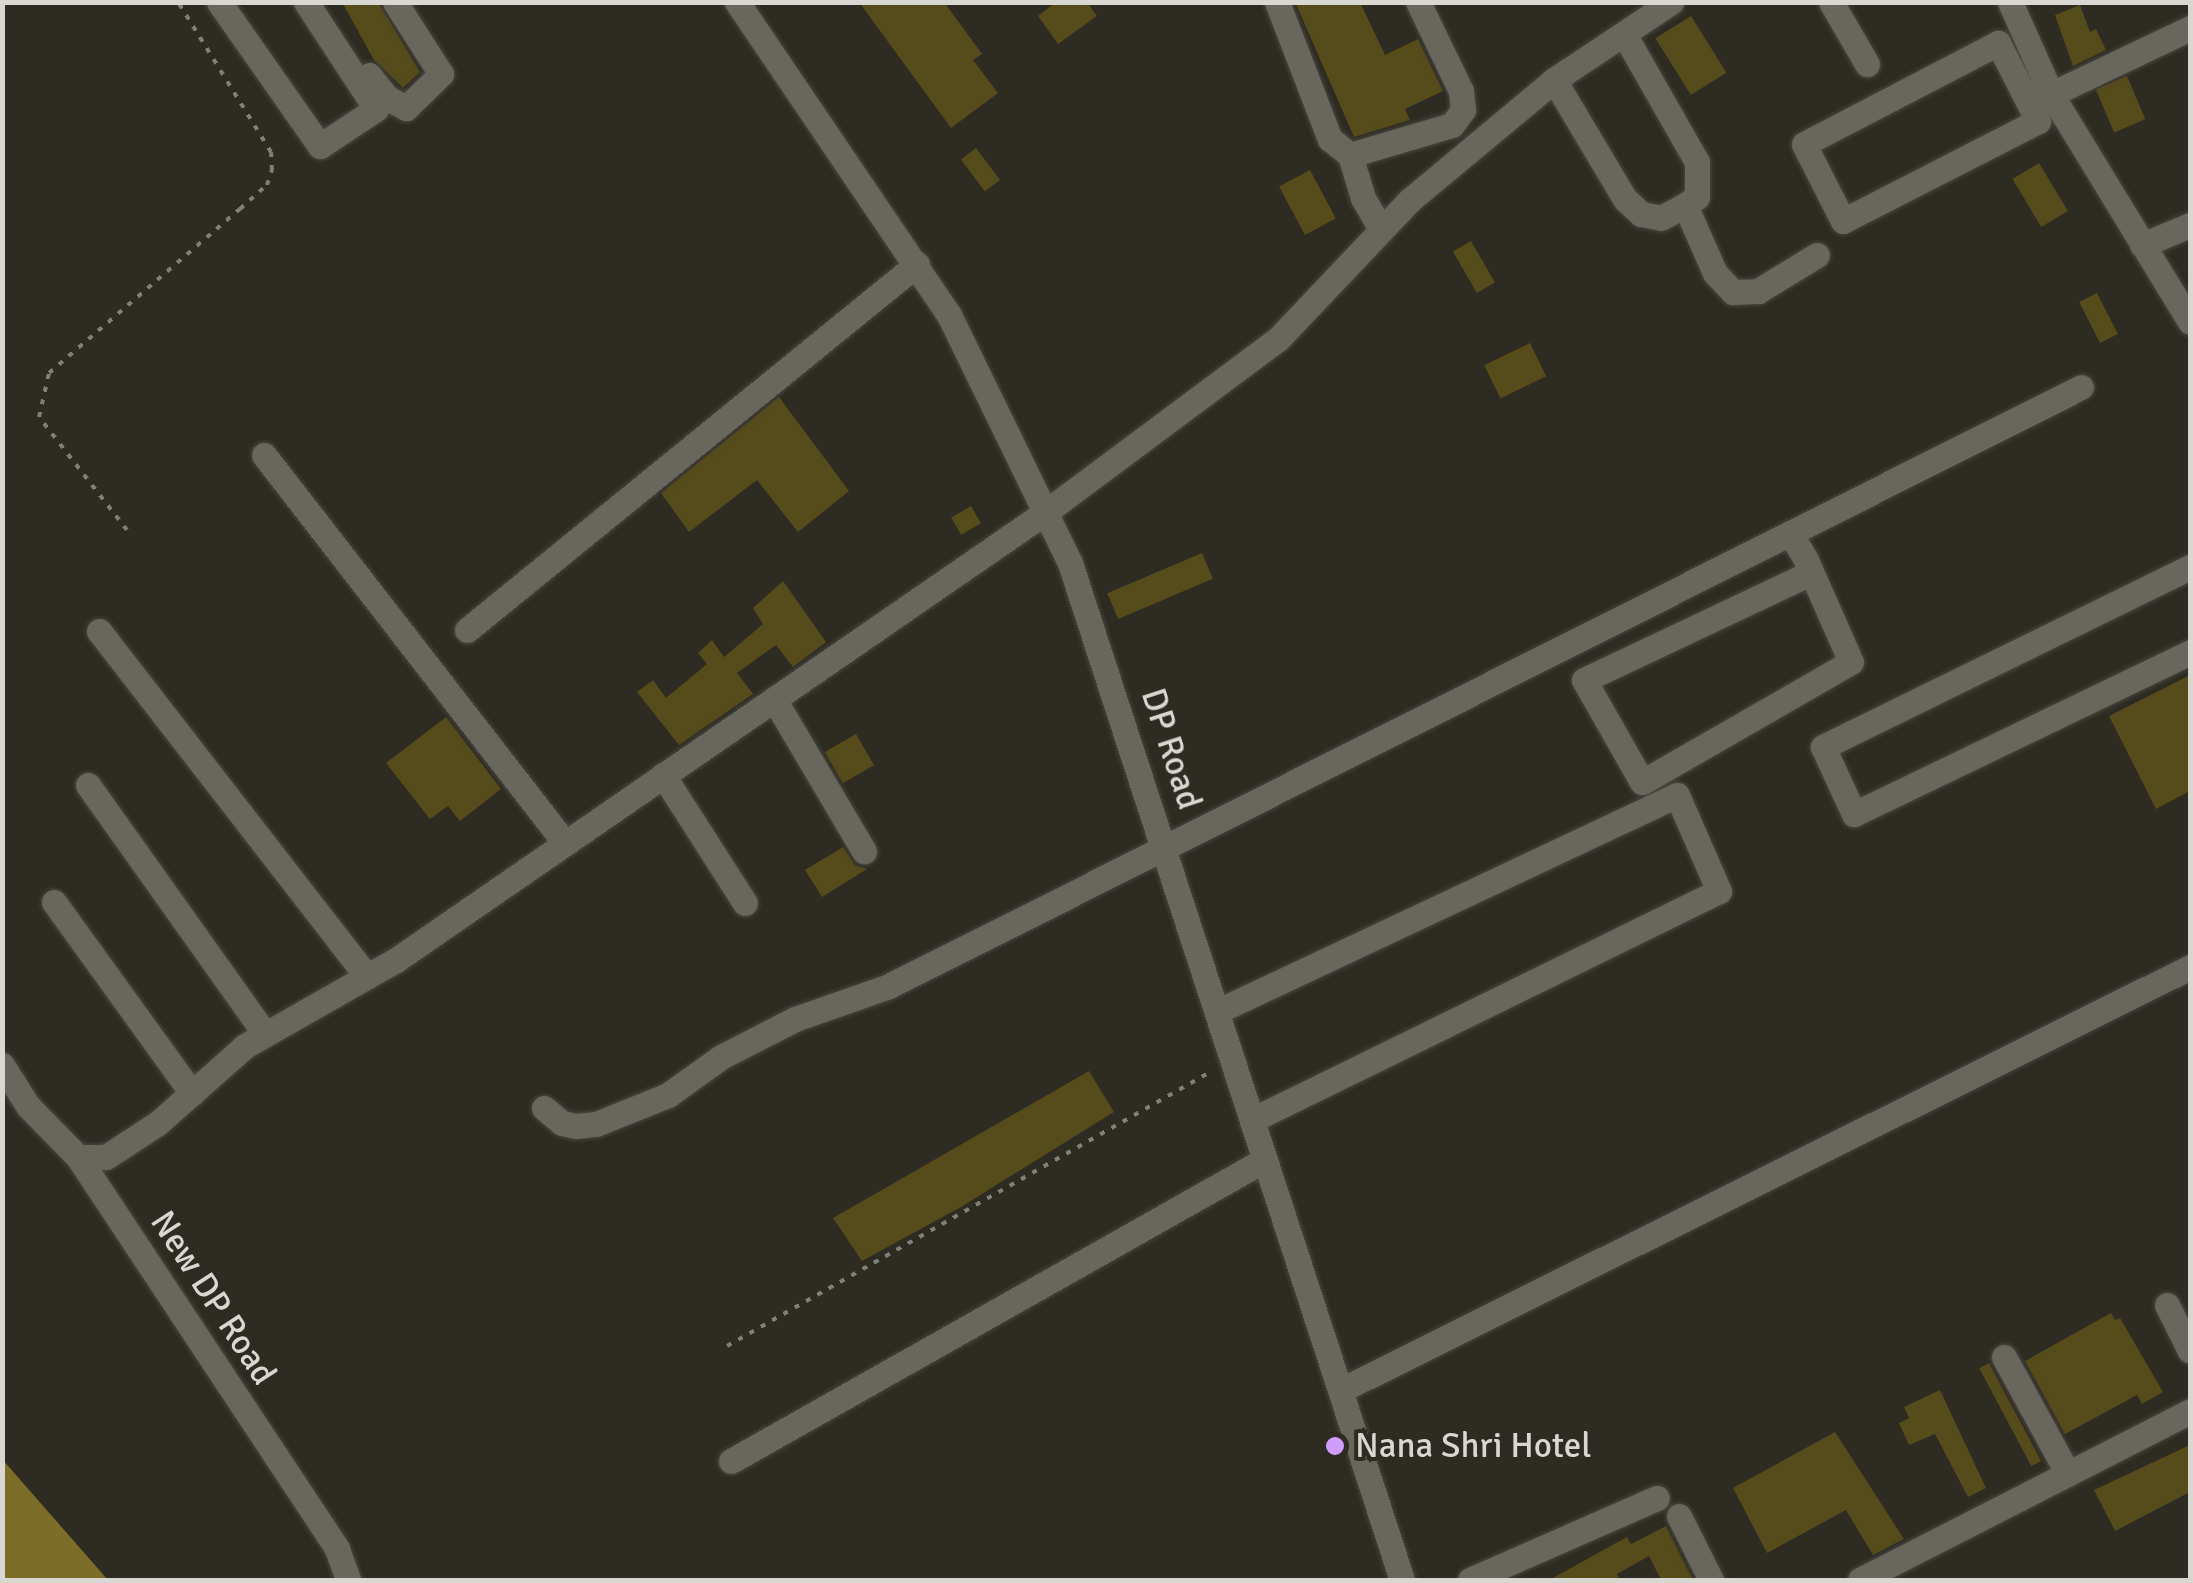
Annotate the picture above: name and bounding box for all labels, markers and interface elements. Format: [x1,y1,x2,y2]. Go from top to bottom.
street label: DP Road [1132,683,1210,815]
street label: New DP Road [141,1203,285,1393]
place label: Nana Shri Hotel [1355,1425,1591,1467]
marker: Nana Shri Hotel [1324,1435,1346,1457]

